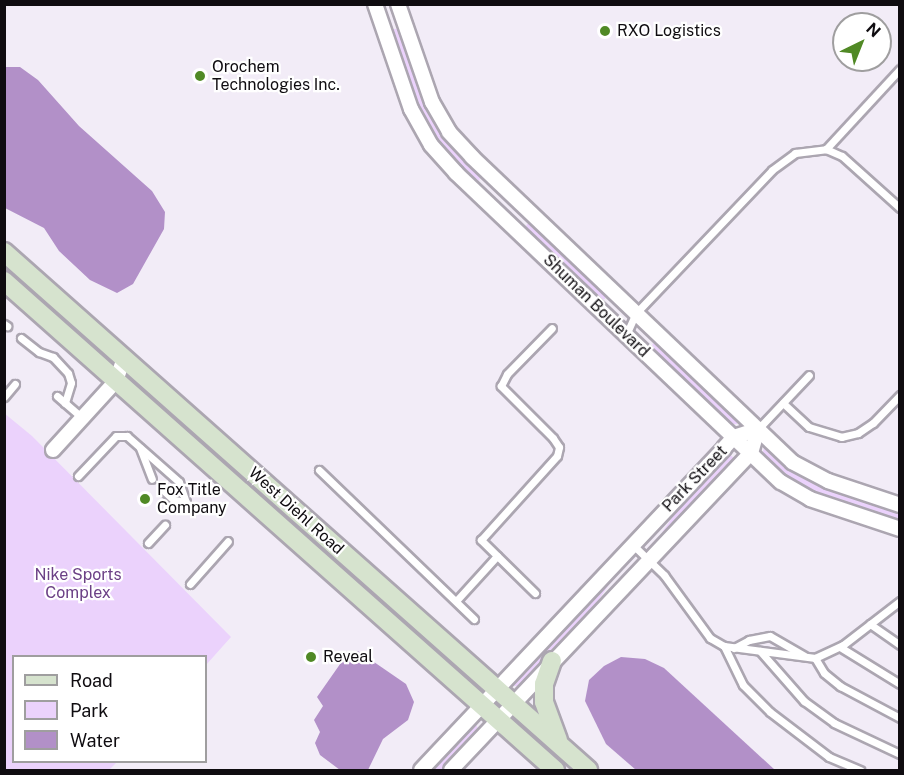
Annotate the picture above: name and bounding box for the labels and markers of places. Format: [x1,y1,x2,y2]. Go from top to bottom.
place label: RXO Logistics [617,21,721,41]
marker: RXO Logistics [598,24,612,38]
place label: Orochem Technologies Inc. [212,57,340,95]
marker: Orochem Technologies Inc. [193,69,207,83]
place label: Fox Title Company [157,480,227,518]
marker: Fox Title Company [138,492,152,506]
place label: Reveal [323,647,373,667]
marker: Reveal [304,650,318,664]

